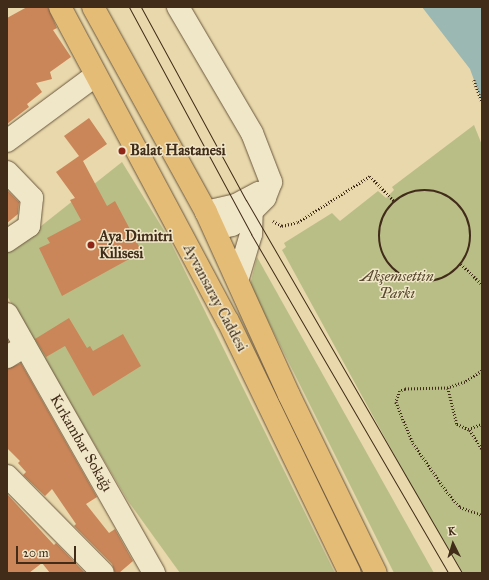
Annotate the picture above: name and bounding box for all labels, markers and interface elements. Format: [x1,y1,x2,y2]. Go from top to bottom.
place label: Balat Hastanesi [130,142,226,160]
marker: Balat Hastanesi [117,146,127,156]
place label: Aya Dimitri Kilisesi [99,227,173,262]
marker: Aya Dimitri Kilisesi [86,240,96,250]
street label: Ayvansaray Caddesi [179,241,251,355]
park label: Akşemsettin Parkı [361,267,433,302]
street label: Kırkambar Sokağı [46,391,116,495]
north arrow [433,524,473,564]
text: K [447,525,456,538]
scale bar [18,538,78,564]
text: 20 m [23,546,49,560]

